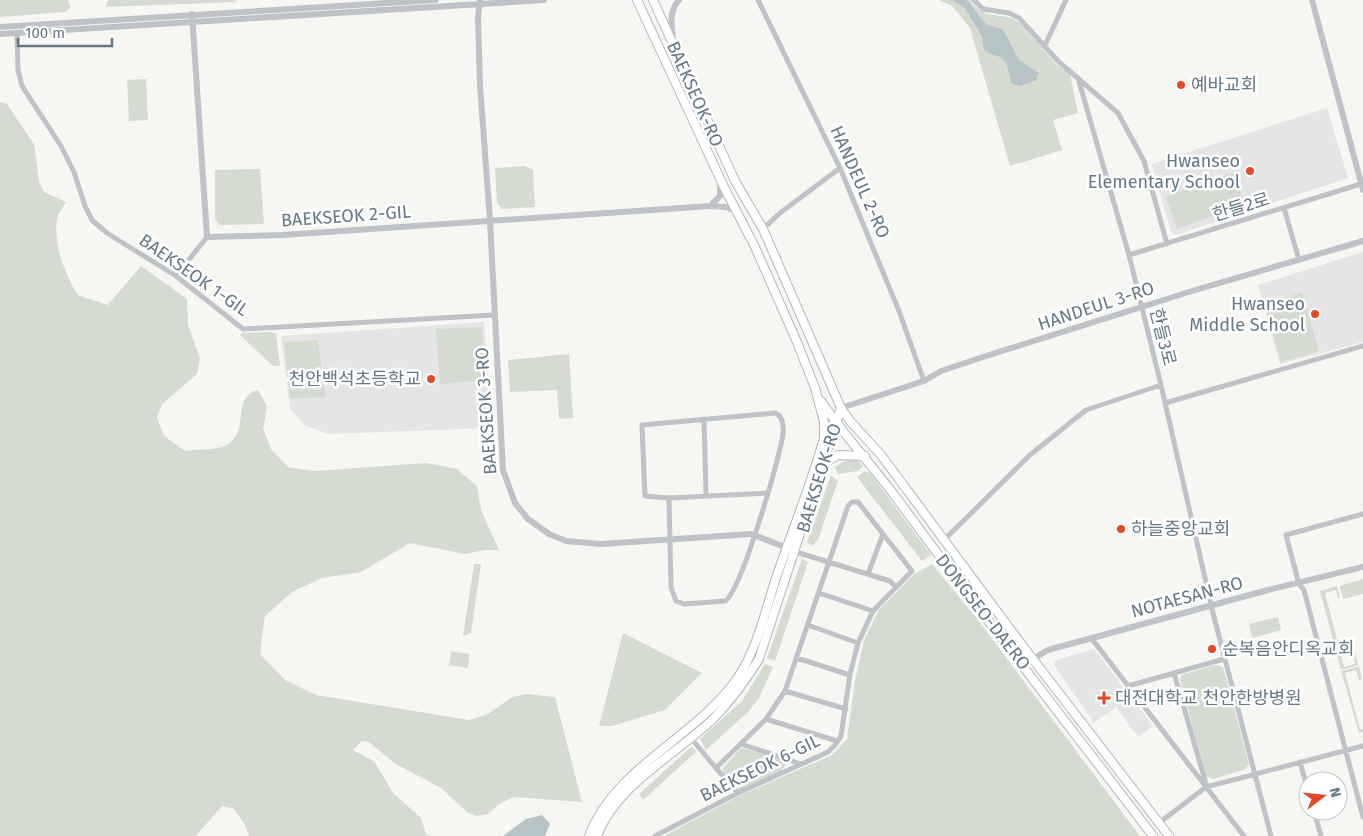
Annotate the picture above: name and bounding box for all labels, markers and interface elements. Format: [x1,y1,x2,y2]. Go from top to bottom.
scale bar [18,15,111,47]
text: 100 m [25,24,65,42]
street label: BAEKSEOK-RO [662,38,728,150]
place label: 예바교회 [1191,74,1257,96]
marker: 예바교회 [1175,79,1187,91]
street label: HANDEUL 2-RO [825,122,895,242]
place label: Hwanseo Elementary School [1088,150,1240,193]
marker: Hwanseo Elementary School [1244,165,1256,177]
street label: 한들2로 [1210,188,1272,226]
street label: BAEKSEOK 2-GIL [280,200,412,232]
street label: BAEKSEOK 1-GIL [135,229,253,321]
street label: HANDEUL 3-RO [1035,277,1157,335]
place label: Hwanseo Middle School [1189,293,1305,336]
street label: 한들3로 [1145,306,1181,368]
marker: Hwanseo Middle School [1309,308,1321,320]
street label: BAEKSEOK 3-RO [471,347,501,475]
place label: 천안백석초등학교 [289,368,421,390]
marker: 천안백석초등학교 [425,373,437,385]
street label: BAEKSEOK-RO [792,421,846,535]
place label: 하늘중앙교회 [1131,518,1230,540]
marker: 하늘중앙교회 [1115,523,1127,535]
street label: DONGSEO-DAERO [931,550,1035,674]
street label: NOTAESAN-RO [1129,571,1245,623]
place label: 순복음안디옥교회 [1222,638,1354,660]
marker: 순복음안디옥교회 [1206,643,1218,655]
place label: 대전대학교 천안한방병원 [1115,687,1302,709]
marker: 대전대학교 천안한방병원 [1097,691,1111,705]
street label: BAEKSEOK 6-GIL [696,729,824,807]
north arrow [1298,771,1348,821]
text: N [1326,786,1344,799]

